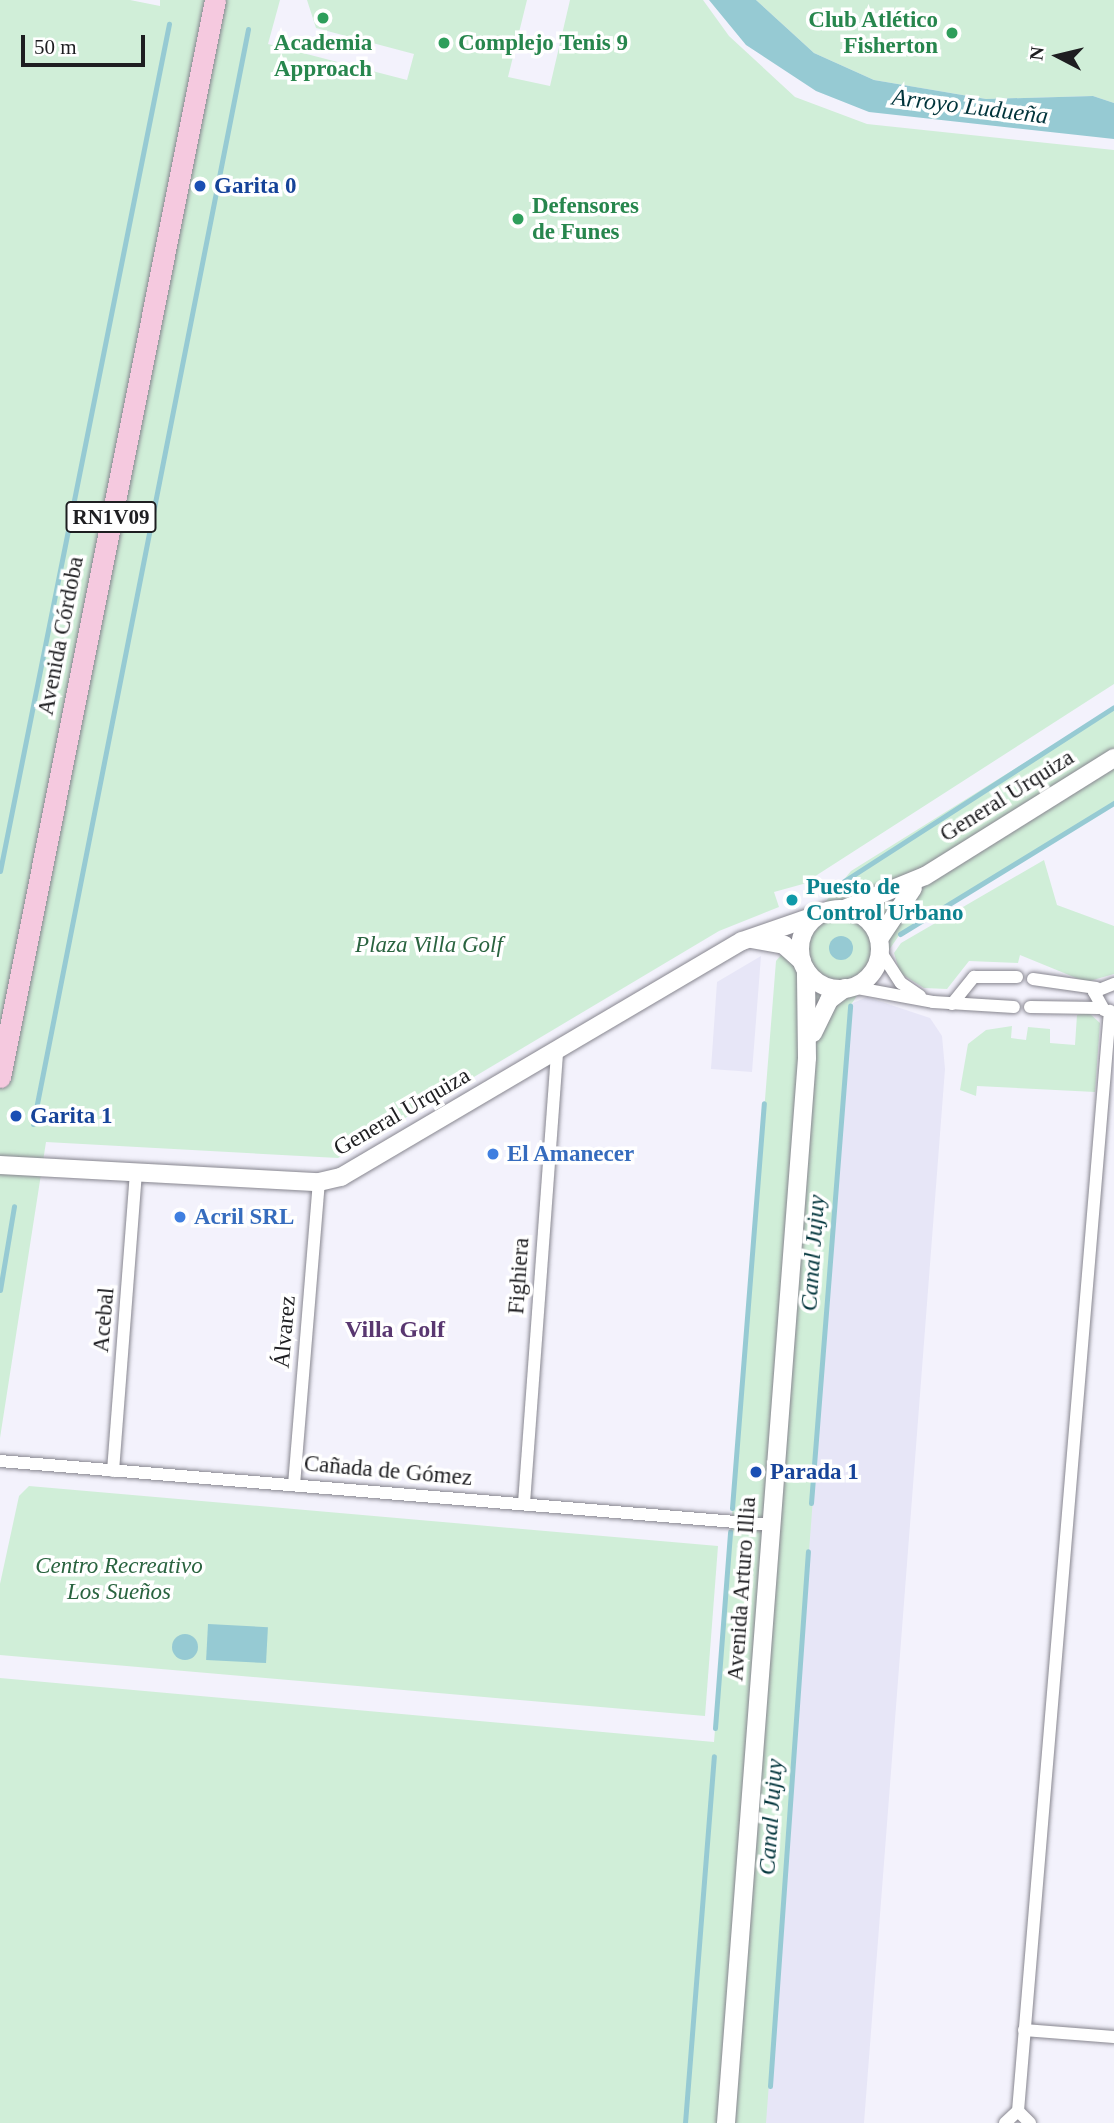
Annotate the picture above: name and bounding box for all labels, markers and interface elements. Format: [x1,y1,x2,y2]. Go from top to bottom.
place label: Club Atlético Fisherton [807,6,938,60]
marker: Academia Approach [315,10,331,26]
scale bar [24,21,149,65]
north arrow [1023,21,1093,91]
marker: Club Atlético Fisherton [944,25,960,41]
place label: Academia Approach [274,29,372,83]
place label: Complejo Tenis 9 [458,29,628,57]
text: 50 m [34,35,77,59]
marker: Complejo Tenis 9 [436,35,452,51]
text: N [1025,45,1048,61]
water label: Arroyo Ludueña [890,83,1050,131]
place label: Garita 0 [214,172,296,200]
marker: Garita 0 [192,178,208,194]
place label: Defensores de Funes [532,192,639,246]
marker: Defensores de Funes [510,211,526,227]
road number: RN1V09 [66,500,156,534]
street label: Avenida Córdoba [32,554,90,718]
street label: General Urquiza [935,744,1079,848]
place label: Puesto de Control Urbano [806,873,963,927]
marker: Puesto de Control Urbano [784,892,800,908]
park label: Plaza Villa Golf [355,931,503,959]
street label: General Urquiza [329,1062,475,1162]
place label: Garita 1 [30,1102,112,1130]
marker: Garita 1 [8,1108,24,1124]
place label: El Amanecer [507,1140,635,1168]
marker: El Amanecer [485,1146,501,1162]
water label: Canal Jujuy [795,1194,831,1312]
place label: Acril SRL [194,1203,294,1231]
marker: Acril SRL [172,1209,188,1225]
street label: Fighiera [503,1237,535,1315]
street label: Acebal [87,1286,121,1354]
street label: Álvarez [268,1295,302,1369]
district label: Villa Golf [345,1316,445,1344]
street label: Cañada de Gómez [303,1450,473,1492]
place label: Parada 1 [770,1458,859,1486]
marker: Parada 1 [748,1464,764,1480]
street label: Avenida Arturo Illia [722,1495,762,1683]
park label: Centro Recreativo Los Sueños [35,1552,203,1606]
water label: Canal Jujuy [753,1758,789,1876]

